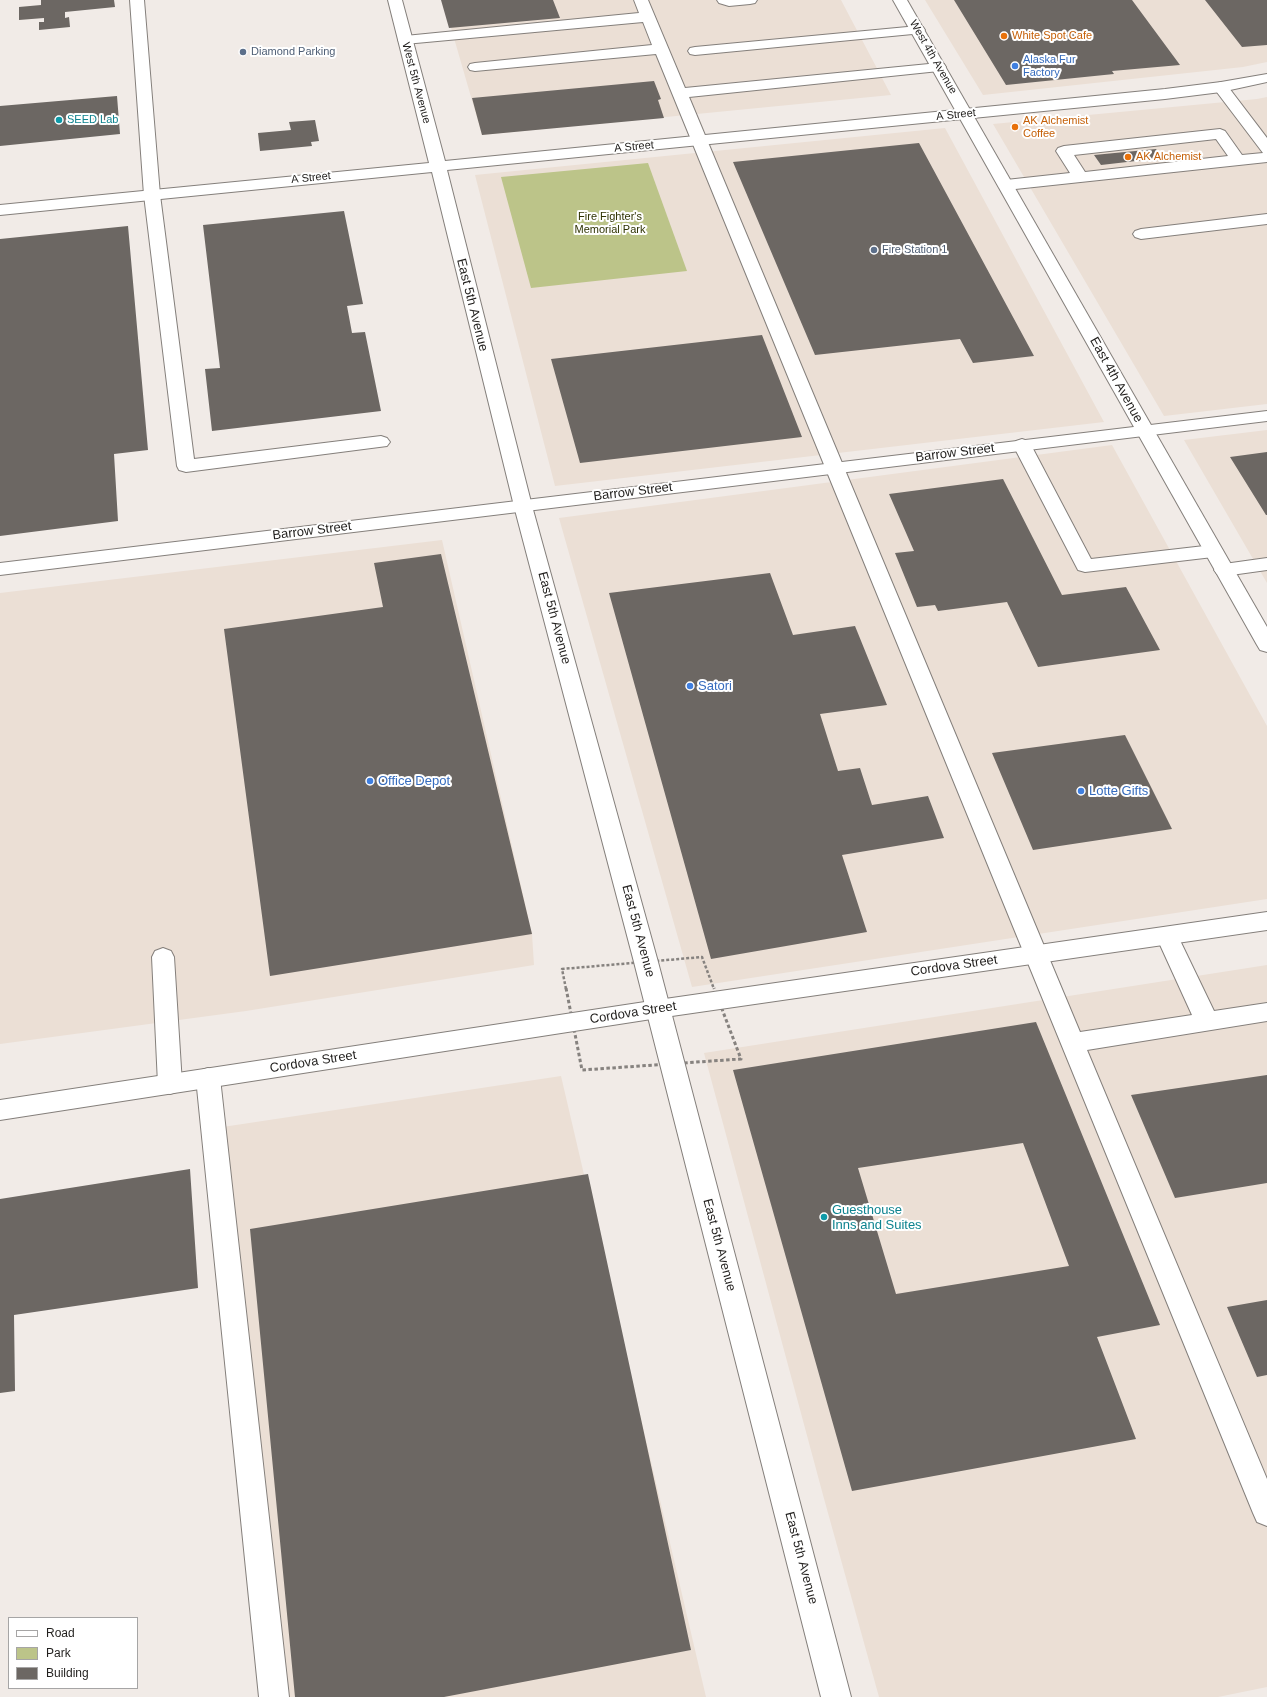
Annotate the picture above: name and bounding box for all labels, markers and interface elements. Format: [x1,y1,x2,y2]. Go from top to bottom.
street label: West 4th Avenue [906,18,960,96]
place label: White Spot Cafe [1012,29,1092,43]
marker: White Spot Cafe [999,31,1009,41]
street label: West 5th Avenue [399,41,433,125]
place label: Diamond Parking [251,45,335,59]
marker: Diamond Parking [238,47,248,57]
place label: Alaska Fur Factory [1023,53,1076,79]
marker: Alaska Fur Factory [1010,61,1020,71]
street label: A Street [936,106,976,124]
place label: SEED Lab [67,113,118,127]
place label: AK Alchemist Coffee [1023,114,1088,140]
marker: SEED Lab [54,115,64,125]
marker: AK Alchemist Coffee [1010,122,1020,132]
street label: A Street [614,139,654,155]
place label: AK Alchemist [1136,150,1201,164]
marker: AK Alchemist [1123,152,1133,162]
street label: A Street [291,169,331,187]
park label: Fire Fighter's Memorial Park [575,210,645,236]
place label: Fire Station 1 [882,243,947,257]
marker: Fire Station 1 [869,245,879,255]
street label: East 5th Avenue [453,257,491,353]
street label: East 4th Avenue [1086,335,1146,425]
street label: Barrow Street [915,440,995,466]
street label: Barrow Street [593,479,673,505]
street label: Barrow Street [272,518,352,544]
street label: East 5th Avenue [534,570,574,666]
place label: Satori [698,678,732,694]
marker: Satori [685,681,695,691]
place label: Office Depot [378,773,450,789]
marker: Office Depot [365,776,375,786]
place label: Lotte Gifts [1089,783,1148,799]
marker: Lotte Gifts [1076,786,1086,796]
street label: East 5th Avenue [618,883,658,979]
street label: Cordova Street [910,952,998,980]
street label: Cordova Street [589,998,677,1028]
street label: Cordova Street [269,1047,357,1077]
street label: East 5th Avenue [699,1197,739,1293]
place label: Guesthouse Inns and Suites [832,1202,922,1233]
marker: Guesthouse Inns and Suites [819,1212,829,1222]
street label: East 5th Avenue [781,1510,821,1606]
legend [8,1617,138,1689]
text: Road [46,1626,75,1640]
text: Park [46,1646,71,1660]
text: Building [46,1666,89,1680]

